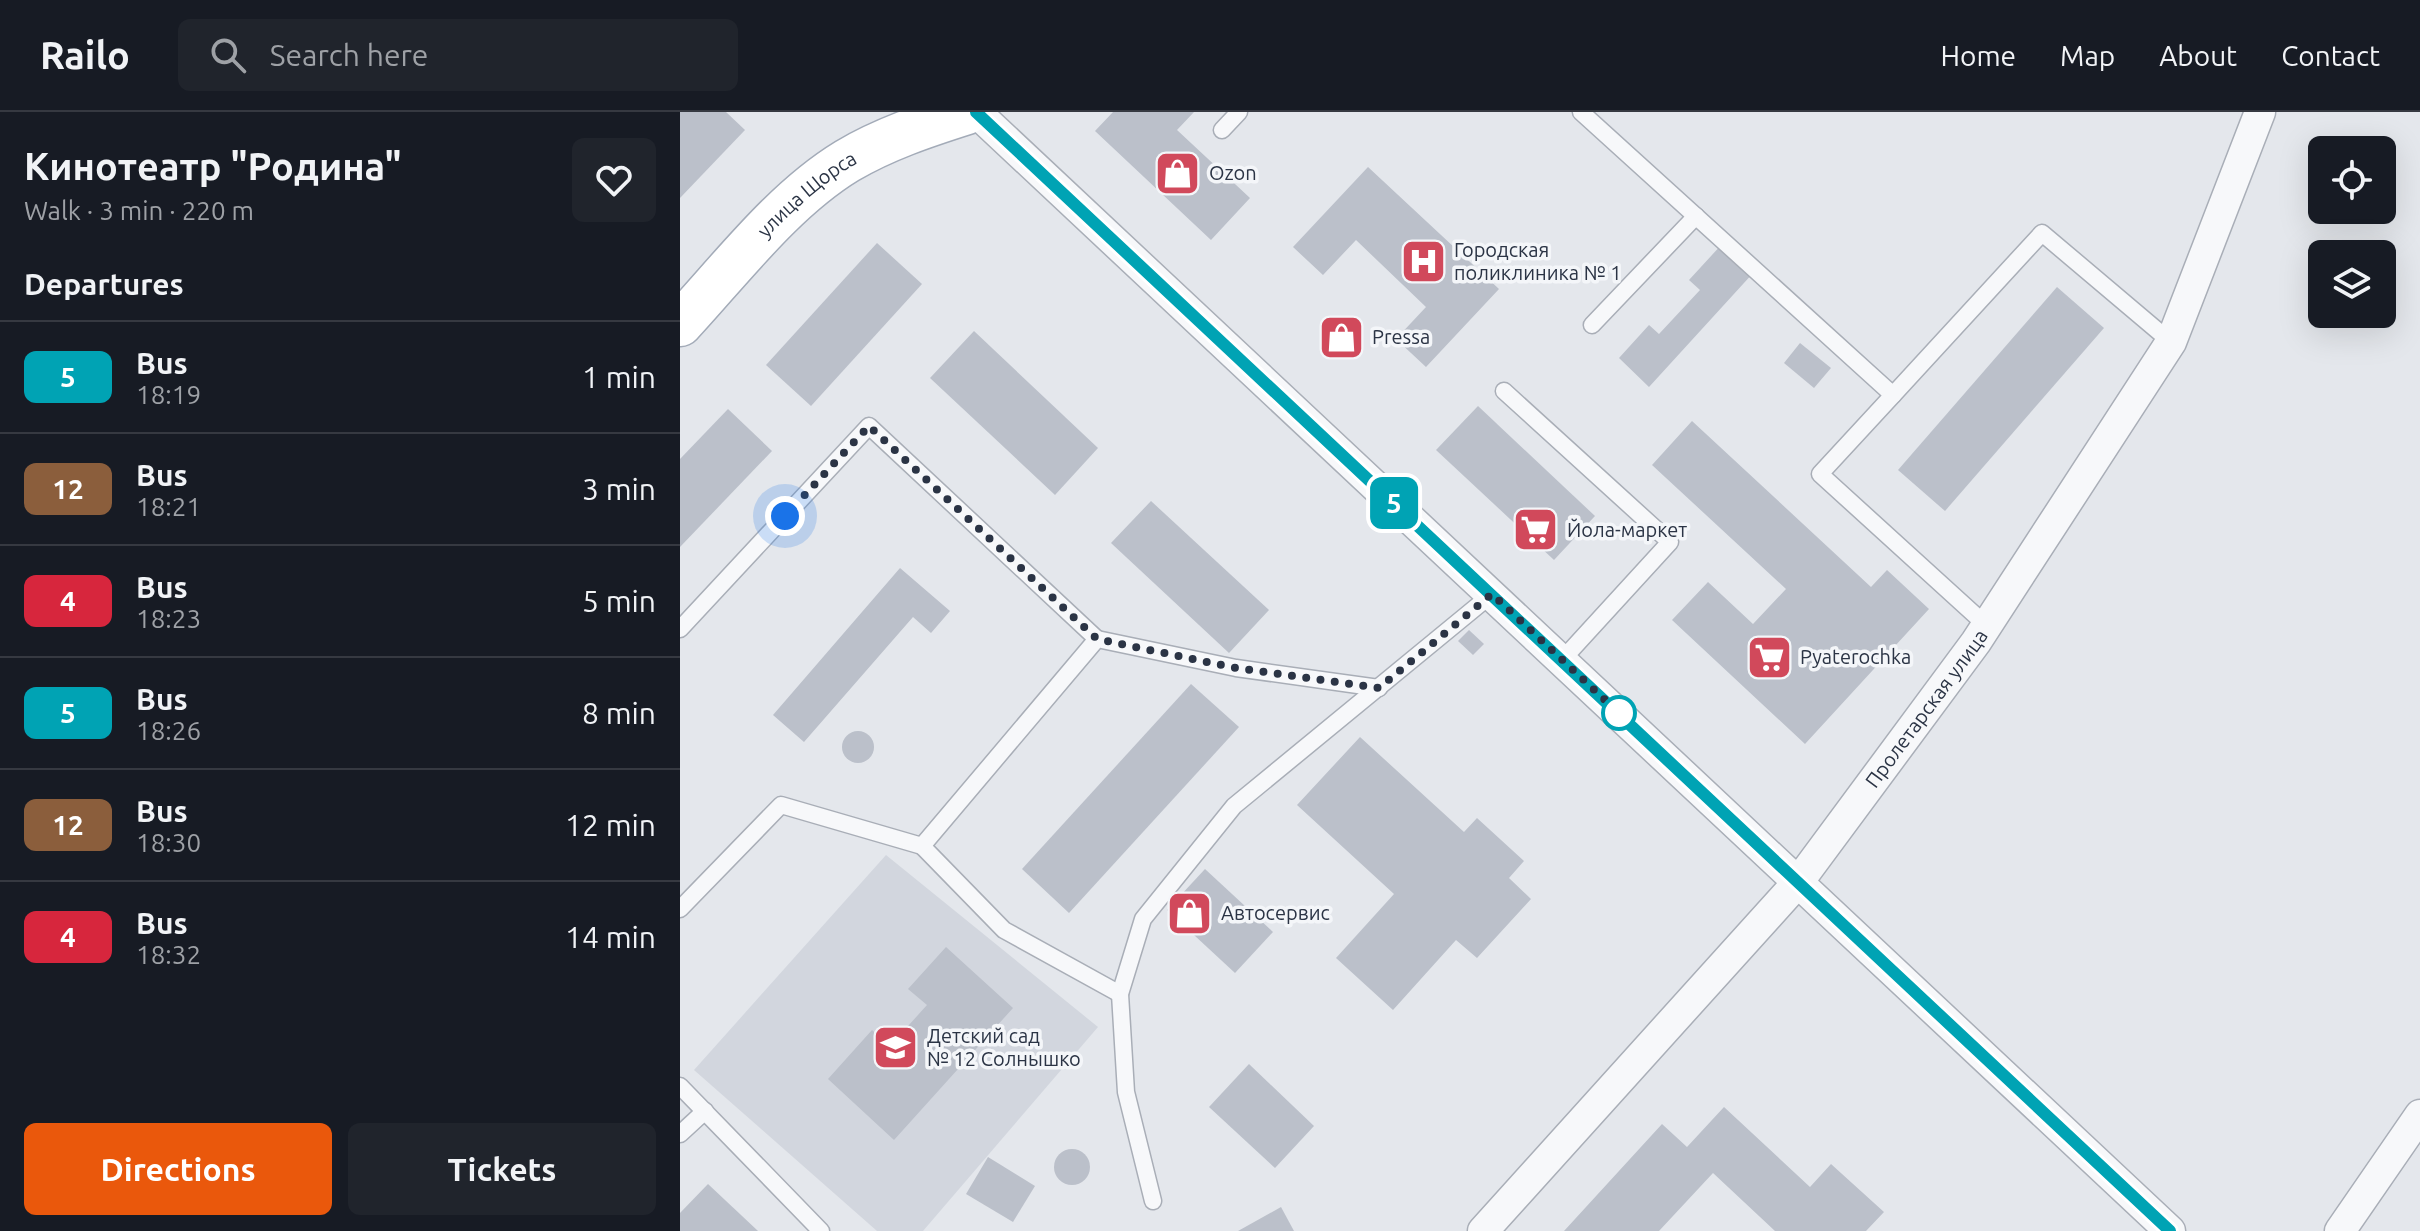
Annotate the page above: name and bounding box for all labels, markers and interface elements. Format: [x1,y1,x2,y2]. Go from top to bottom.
search box [178,19,738,91]
icon: search [206,33,250,77]
text: Railo [40,34,130,76]
text: Search here [270,38,428,72]
text: Home [1941,40,2016,71]
text: Map [2060,40,2115,71]
text: About [2159,40,2237,71]
text: Contact [2281,40,2380,71]
map controls [2308,136,2396,328]
button: locate [2308,136,2396,224]
button: heart [572,138,656,222]
text: Кинотеатр "Родина" [24,145,401,187]
street label: улица Щорса [752,146,860,242]
shop icon: Ozon [1154,149,1202,197]
place label: Ozon [1209,161,1257,184]
text: Walk · 3 min · 220 m [24,196,254,225]
hospital icon: Городская поликлиника № 1 [1399,237,1447,285]
place label: Городская поликлиника № 1 [1454,238,1622,284]
button: layers [2308,240,2396,328]
text: Departures [24,267,184,301]
shop icon: Pressa [1317,313,1365,361]
place label: Pressa [1372,325,1430,348]
text: Bus [136,346,188,380]
text: 1 min [582,360,656,394]
text: 5 [60,361,76,392]
text: 18:19 [136,380,201,409]
text: Bus [136,458,188,492]
text: 3 min [582,472,656,506]
text: 12 [52,473,84,504]
line badge: 5 [1368,477,1420,529]
text: 5 [1386,487,1402,518]
text: 18:21 [136,492,201,521]
your location [765,496,805,536]
supermarket icon: Йола-маркет [1512,506,1560,554]
place label: Йола-маркет [1567,518,1687,541]
text: Bus [136,570,188,604]
text: 5 min [582,584,656,618]
text: 4 [60,585,76,616]
text: 18:23 [136,604,201,633]
street label: Пролетарская улица [1860,625,1992,792]
supermarket icon: Pyaterochka [1745,633,1793,681]
place label: Pyaterochka [1800,645,1911,668]
text: Bus [136,682,188,716]
text: 8 min [582,696,656,730]
unlabelled marker [1602,696,1636,730]
text: 5 [60,697,76,728]
text: 18:26 [136,716,201,745]
text: Bus [136,794,188,828]
text: 12 min [565,808,656,842]
text: 12 [52,809,84,840]
text: 18:30 [136,828,201,857]
shop icon: Автосервис [1166,889,1214,937]
place label: Автосервис [1221,901,1330,924]
text: Bus [136,906,188,940]
text: 14 min [565,920,656,954]
text: 4 [60,921,76,952]
text: 18:32 [136,940,201,969]
school or university icon: Детский сад № 12 Солнышко [872,1024,920,1072]
place label: Детский сад № 12 Солнышко [927,1024,1081,1070]
button: Directions [24,1123,332,1215]
button: Tickets [348,1123,656,1215]

